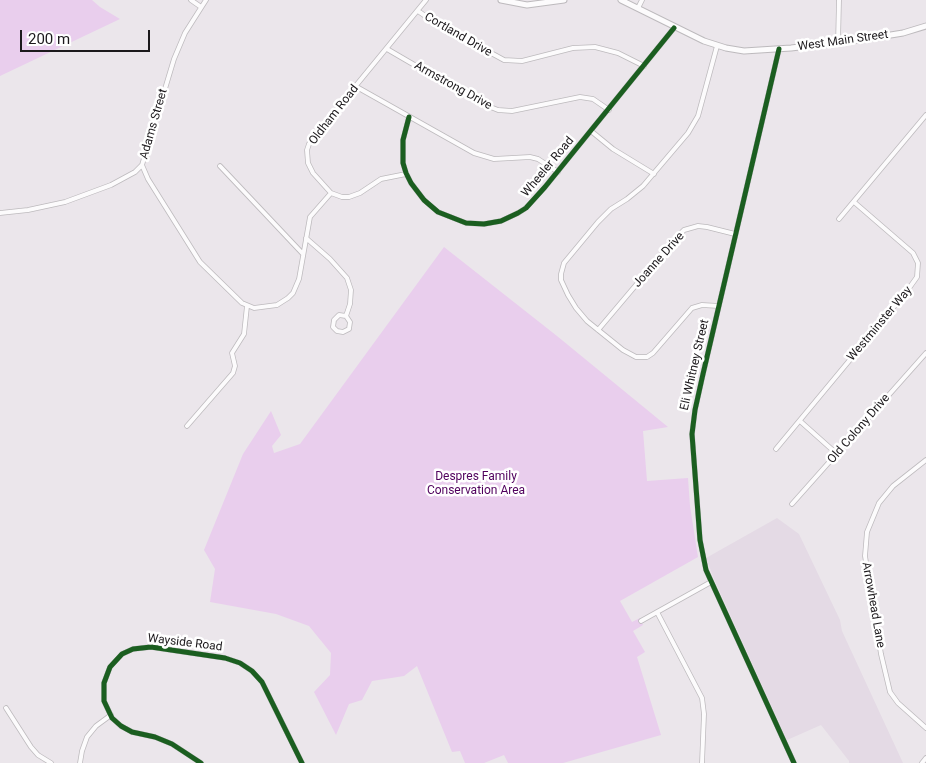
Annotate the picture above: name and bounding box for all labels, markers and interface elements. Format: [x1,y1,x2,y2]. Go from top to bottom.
street label: Cortland Drive [422,10,494,60]
scale bar [22,20,152,52]
street label: West Main Street [797,28,889,54]
text: 200 m [28,30,70,48]
street label: Armstrong Drive [412,59,494,113]
street label: Oldham Road [306,82,362,148]
street label: Adams Street [137,87,171,161]
street label: Wheeler Road [519,134,577,200]
street label: Joanne Drive [630,229,688,291]
street label: Westminster Way [845,284,915,364]
street label: Eli Whitney Street [678,318,712,412]
street label: Old Colony Drive [825,391,893,467]
park label: Despres Family Conservation Area [427,470,525,498]
street label: Arrowhead Lane [858,561,888,649]
street label: Wayside Road [147,631,223,655]

